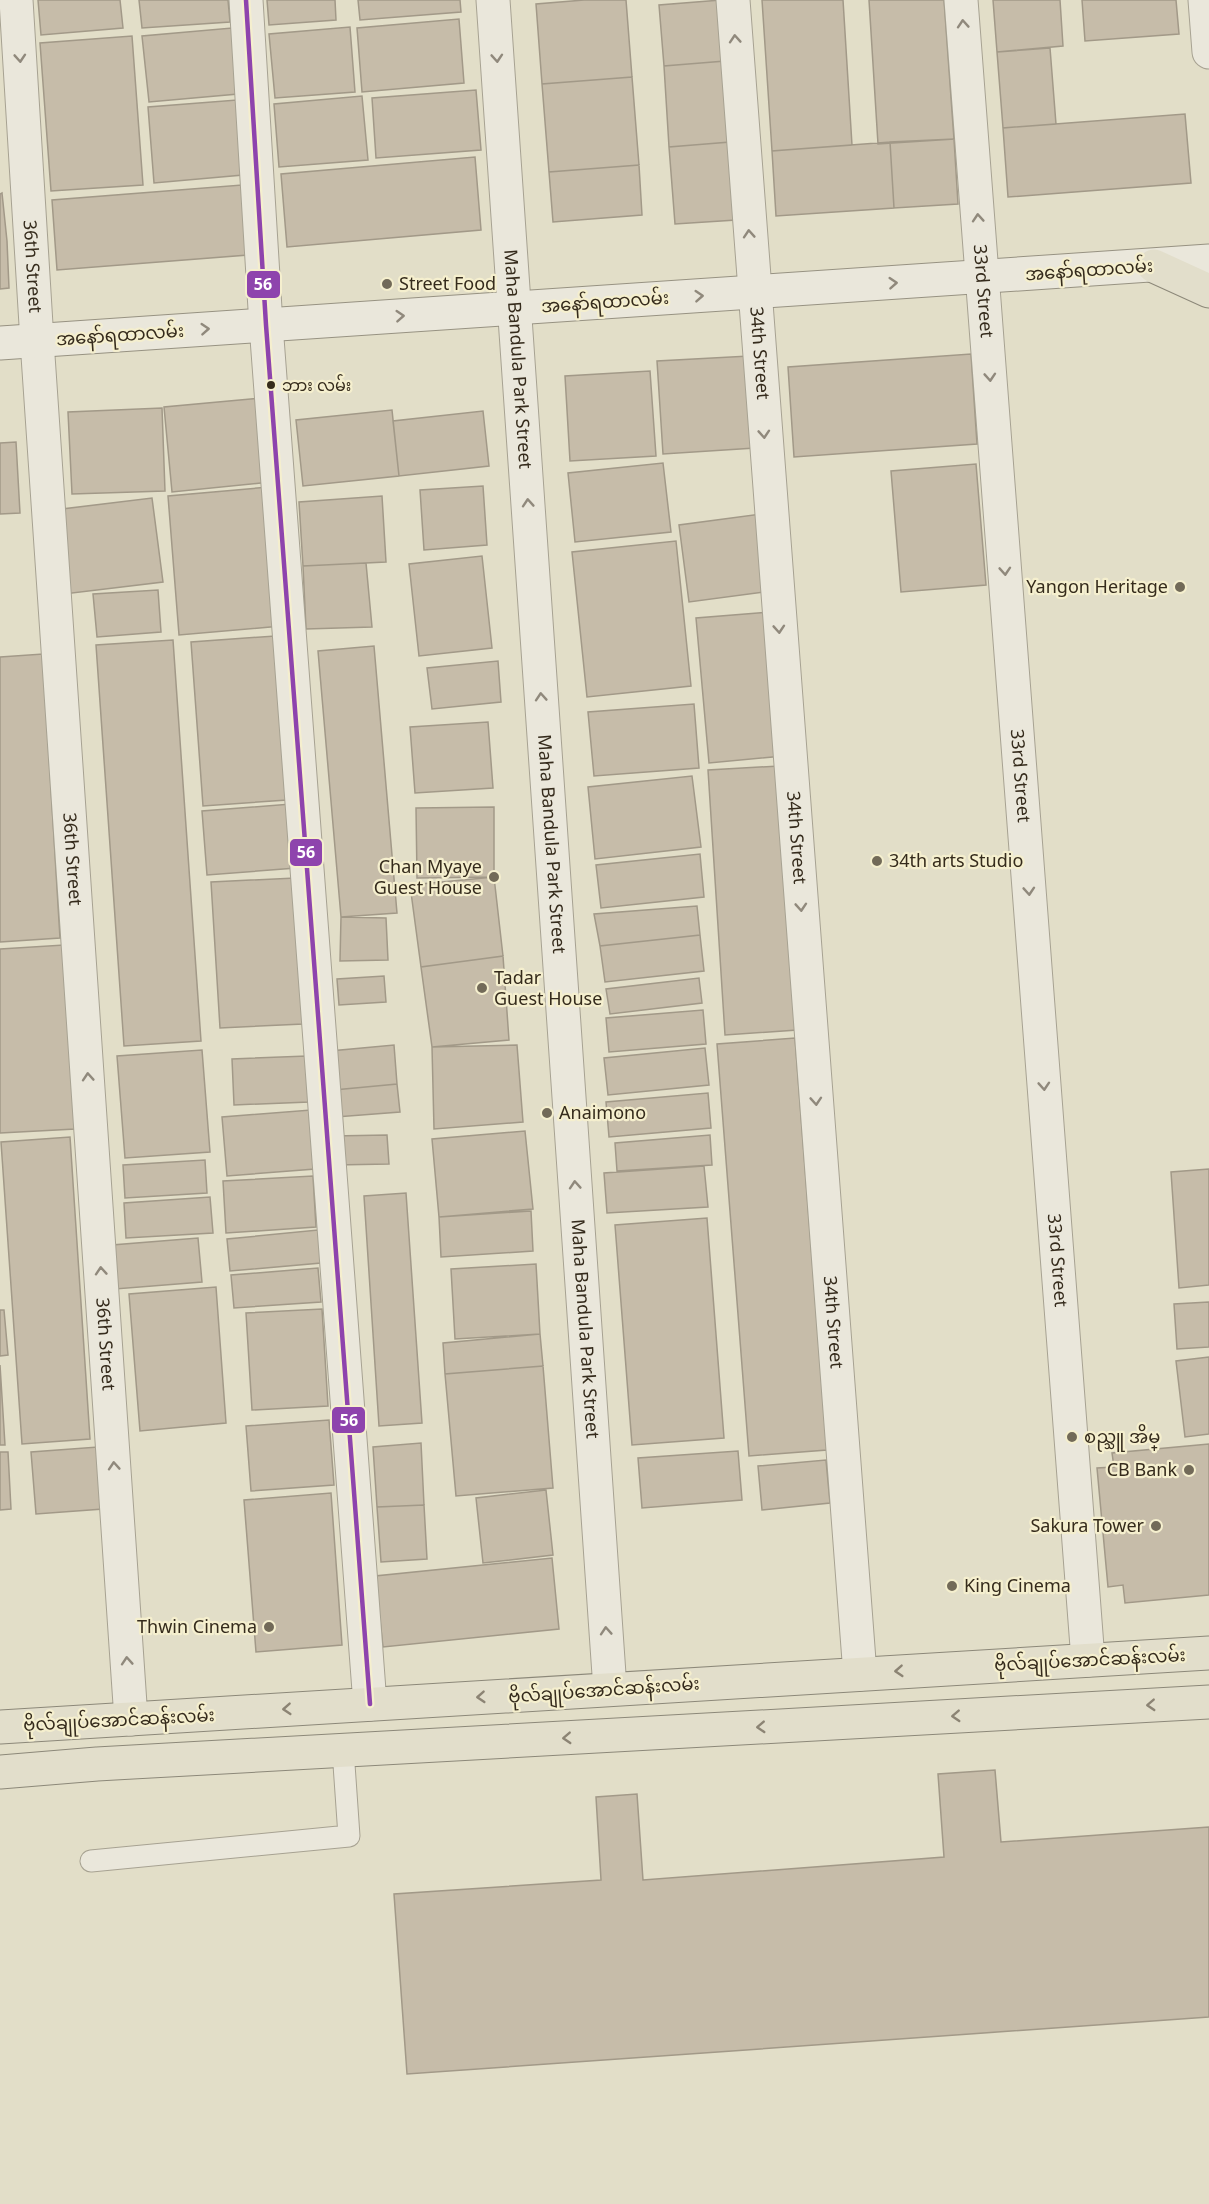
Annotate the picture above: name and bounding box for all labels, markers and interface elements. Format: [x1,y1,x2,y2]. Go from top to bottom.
one-way arrow [957,19,970,28]
one-way arrow [729,35,742,44]
one-way arrow [13,54,26,63]
one-way arrow [491,54,504,63]
one-way arrow [971,214,984,223]
street label: 36th Street [9,219,53,315]
one-way arrow [743,229,756,238]
street label: 33rd Street [959,243,1005,340]
street label: Maha Bandula Park Street [489,248,543,471]
street label: အနော်ရထာလမ်း [1024,248,1154,295]
place label: Street Food [399,266,496,305]
text: 56 [254,269,272,304]
line badge: 56 [246,270,281,299]
one-way arrow [889,276,898,289]
marker: Street Food [380,277,394,291]
street label: အနော်ရထာလမ်း [540,280,670,327]
one-way arrow [694,290,703,303]
street label: 34th Street [735,305,781,402]
one-way arrow [395,310,404,323]
street label: အနော်ရထာလမ်း [55,313,185,360]
one-way arrow [201,323,210,336]
place label: ဘား လမ်း [282,370,351,405]
one-way arrow [983,372,996,381]
marker: ဘား လမ်း [265,379,277,391]
one-way arrow [758,430,771,439]
one-way arrow [522,498,535,507]
one-way arrow [998,567,1011,576]
place label: Yangon Heritage [1026,569,1168,608]
marker: Yangon Heritage [1173,580,1187,594]
one-way arrow [773,624,786,633]
one-way arrow [535,693,548,702]
street label: 33rd Street [996,728,1042,825]
street label: Maha Bandula Park Street [523,733,577,956]
street label: 34th Street [772,790,818,886]
street label: 36th Street [48,811,94,908]
text: 56 [297,837,315,872]
line badge: 56 [289,838,323,867]
place label: 34th arts Studio [889,843,1023,882]
place label: Chan Myaye Guest House [374,849,482,909]
marker: 34th arts Studio [870,854,884,868]
marker: Chan Myaye Guest House [487,870,501,884]
one-way arrow [1022,887,1035,896]
one-way arrow [794,902,807,911]
place label: Tadar Guest House [494,960,602,1020]
marker: Tadar Guest House [475,981,489,995]
one-way arrow [81,1072,94,1081]
one-way arrow [1037,1081,1050,1090]
place label: Anaimono [559,1095,646,1134]
one-way arrow [809,1097,822,1106]
marker: Anaimono [540,1106,554,1120]
one-way arrow [569,1180,582,1189]
street label: 33rd Street [1033,1212,1079,1309]
street label: Maha Bandula Park Street [556,1218,611,1440]
one-way arrow [95,1267,108,1276]
street label: 34th Street [809,1274,855,1371]
street label: 36th Street [81,1296,127,1392]
text: 56 [340,1405,358,1440]
line badge: 56 [331,1406,366,1434]
place label: စည္သူ အိမ္ [1084,1419,1160,1458]
marker: စည္သူ အိမ္ [1065,1430,1079,1444]
place label: CB Bank [1107,1452,1177,1491]
one-way arrow [108,1462,121,1471]
marker: CB Bank [1182,1463,1196,1477]
place label: Sakura Tower [1030,1508,1145,1547]
marker: Sakura Tower [1149,1519,1163,1533]
place label: King Cinema [964,1568,1071,1607]
marker: King Cinema [945,1579,959,1593]
place label: Thwin Cinema [137,1609,257,1648]
marker: Thwin Cinema [262,1620,276,1634]
one-way arrow [599,1626,612,1635]
street label: ဗိုလ်ချုပ်အောင်ဆန်းလမ်း [993,1637,1187,1686]
one-way arrow [121,1656,134,1665]
street label: ဗိုလ်ချုပ်အောင်ဆန်းလမ်း [507,1665,701,1718]
one-way arrow [895,1665,904,1678]
one-way arrow [477,1691,486,1704]
street label: ဗိုလ်ချုပ်အောင်ဆန်းလမ်း [22,1697,216,1746]
one-way arrow [1146,1699,1155,1712]
one-way arrow [282,1703,291,1716]
one-way arrow [951,1710,960,1723]
one-way arrow [757,1720,766,1733]
one-way arrow [562,1731,571,1744]

